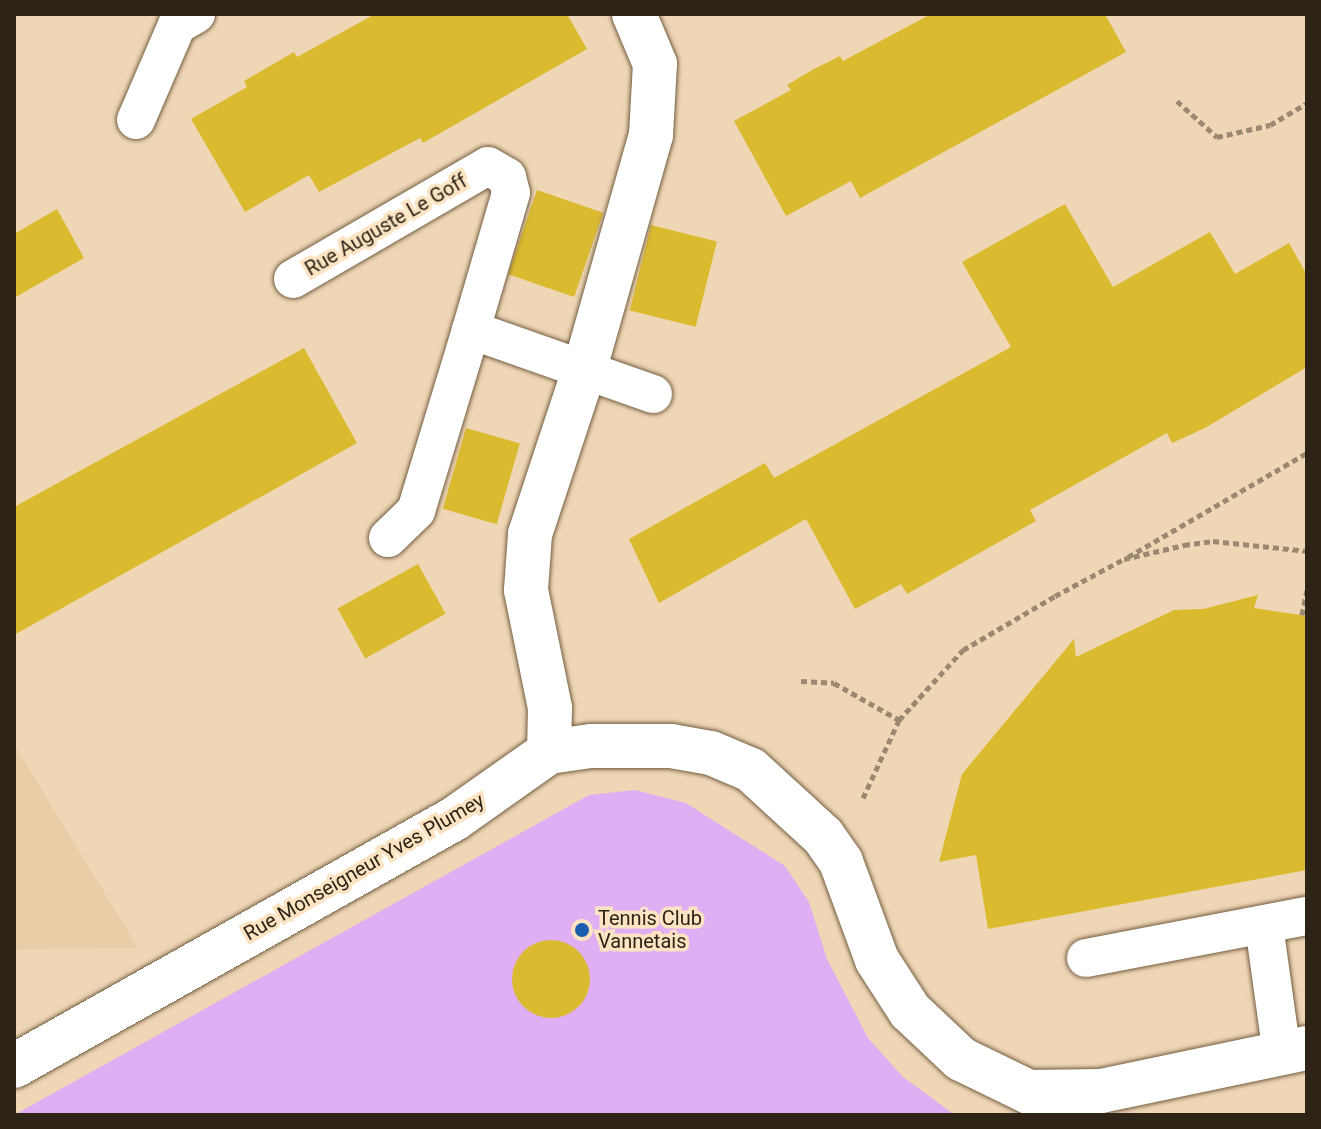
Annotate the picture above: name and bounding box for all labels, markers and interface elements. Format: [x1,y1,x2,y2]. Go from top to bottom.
street label: Rue Auguste Le Goff [301,169,471,281]
street label: Rue Monseigneur Yves Plumey [240,788,488,946]
place label: Tennis Club Vannetais [598,906,702,953]
marker: Tennis Club Vannetais [573,921,591,939]

